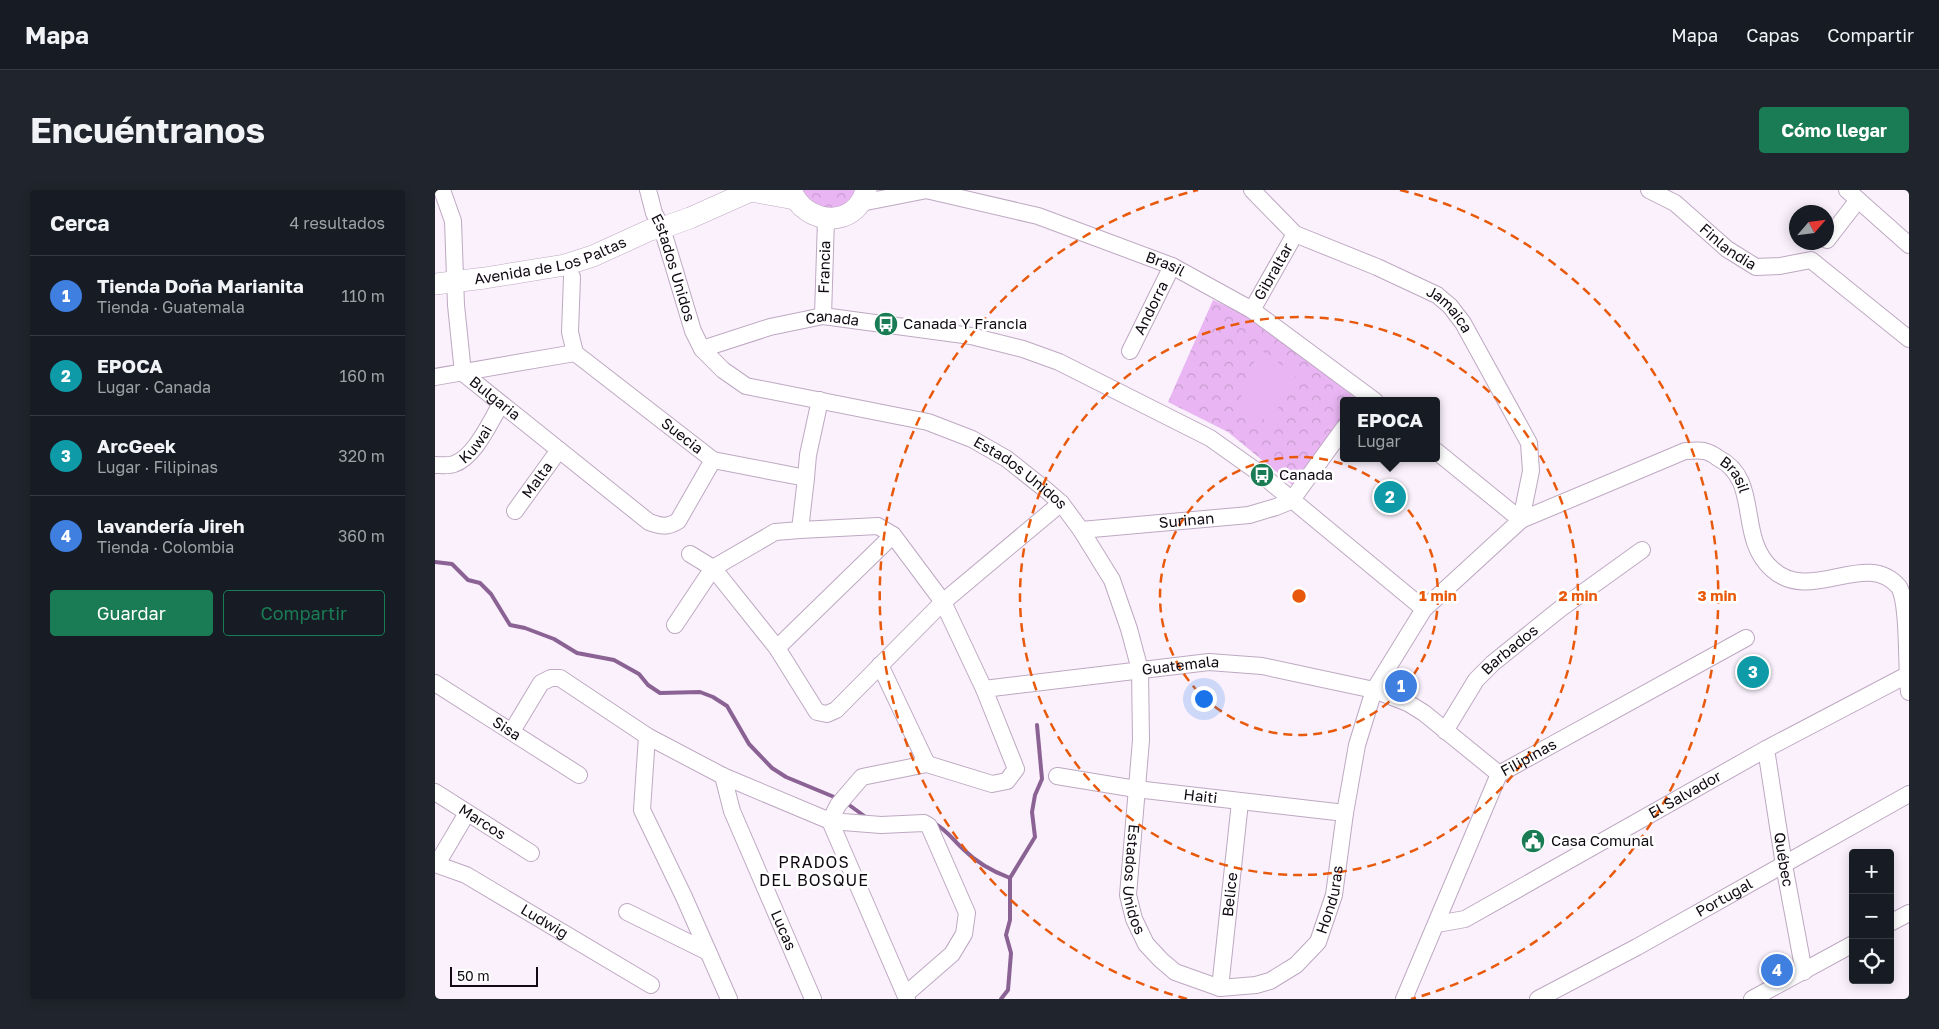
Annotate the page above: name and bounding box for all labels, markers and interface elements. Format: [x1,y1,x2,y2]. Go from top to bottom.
text: Mapa [25,20,89,49]
text: Mapa [1671,24,1718,46]
text: Capas [1746,24,1799,46]
text: Compartir [1827,24,1914,46]
button: Cómo llegar [1759,107,1909,153]
text: Encuéntranos [30,109,265,151]
north arrow [1789,205,1834,250]
text: Cerca [50,210,109,236]
street label: Estados Unidos [648,210,700,323]
text: 4 resultados [290,213,385,233]
street label: Finlandia [1696,219,1760,273]
street label: Avenida de Los Paltas [473,232,629,287]
street label: Gibraltar [1249,239,1296,303]
street label: Francia [814,240,833,294]
street label: Brasil [1143,247,1189,280]
text: Tienda Doña Marianita [97,274,304,297]
street label: Andorra [1130,278,1171,337]
street label: Jamaica [1424,281,1477,336]
text: 1 [62,286,70,306]
text: 110 m [341,286,385,306]
text: Tienda · Guatemala [97,297,245,317]
street label: Canada [804,306,860,329]
bus stop icon: Canada Y Francia [873,311,899,337]
place label: Canada Y Francia [903,314,1027,332]
text: EPOCA [97,354,163,377]
text: 2 [61,366,71,386]
text: 160 m [339,366,385,386]
street label: Bulgaria [466,372,524,423]
text: Lugar · Canada [97,377,211,397]
popup [1340,397,1440,462]
text: EPOCA [1357,408,1423,431]
street label: Suecia [658,413,707,457]
street label: Kuwai [455,422,495,467]
text: Lugar [1357,431,1401,451]
street label: Estados Unidos [971,432,1072,512]
text: ArcGeek [97,434,176,457]
text: 3 [61,446,71,466]
text: 320 m [338,446,385,466]
street label: Brasil [1717,452,1754,495]
text: Lugar · Filipinas [97,457,218,477]
street label: Malta [517,458,556,501]
bus stop icon: Canada [1249,462,1275,488]
place label: Canada [1279,465,1333,483]
pin: 2 [1374,478,1406,516]
street label: Surinan [1158,508,1215,531]
text: lavandería Jireh [97,514,245,537]
text: 4 [61,526,71,546]
text: 360 m [338,526,385,546]
text: Tienda · Colombia [97,537,234,557]
text: 1 min [1419,586,1457,604]
text: 2 min [1558,586,1598,604]
text: 3 min [1697,586,1737,604]
centre of rings [1290,587,1308,605]
button: Guardar [50,590,213,636]
button: Compartir [223,590,385,636]
street label: Barbados [1477,620,1541,678]
street label: Guatemala [1141,652,1220,678]
pin: 3 [1737,653,1769,691]
pin: 1 [1385,667,1417,705]
your location [1191,686,1217,712]
street label: Sisa [490,712,525,744]
street label: Filipinas [1497,734,1559,779]
street label: El Salvador [1645,766,1724,822]
street label: Haiti [1183,785,1219,806]
street label: Marcos [456,800,510,843]
street label: Estados Unidos [1120,823,1150,937]
public building icon: Casa Comunal [1520,828,1546,854]
place label: Casa Comunal [1551,831,1654,849]
street label: Québec [1771,831,1798,888]
map controls [1849,849,1894,984]
button: + [1849,849,1894,894]
district label: PRADOS DEL BOSQUE [759,852,869,890]
street label: Honduras [1311,864,1346,936]
street label: Belice [1218,871,1240,918]
street label: Portugal [1692,874,1756,920]
button: − [1849,894,1894,939]
street label: Ludwig [518,900,572,942]
street label: Lucas [768,907,801,953]
button: locate [1849,939,1894,984]
pin: 4 [1761,951,1793,989]
scale bar [450,964,537,987]
text: 50 m [457,967,490,984]

